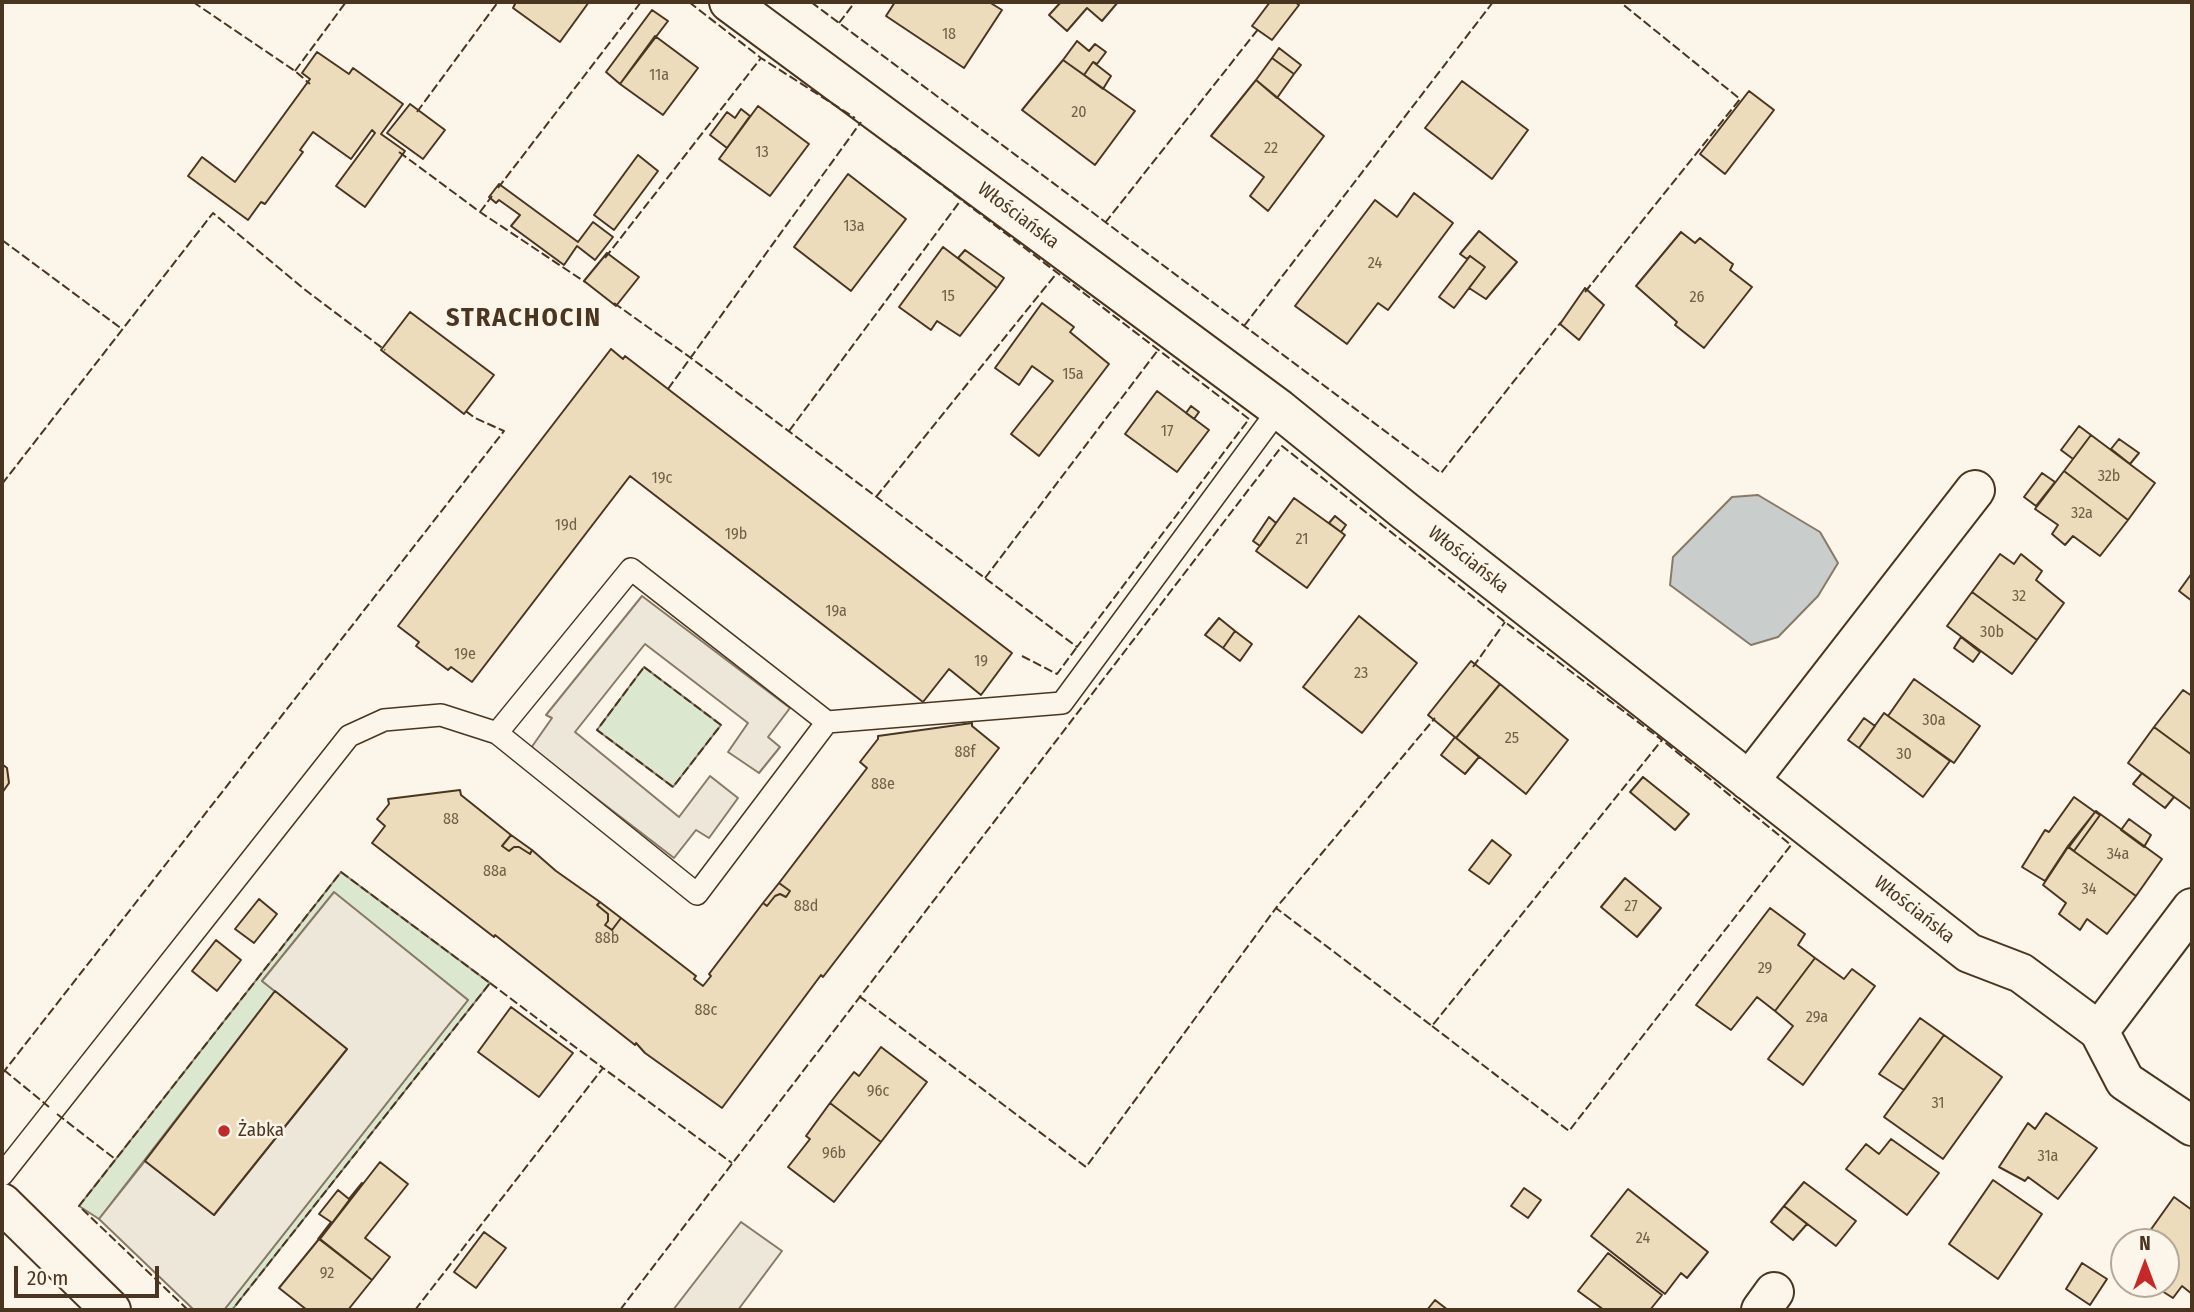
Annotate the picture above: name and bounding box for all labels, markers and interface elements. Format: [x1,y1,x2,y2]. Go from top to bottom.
house number: 18 [942,25,956,45]
house number: 11a [649,66,669,86]
house number: 20 [1071,103,1087,123]
house number: 22 [1264,139,1278,159]
house number: 13 [755,143,769,163]
street label: Włościańska [973,178,1063,254]
house number: 13a [843,217,865,237]
house number: 24 [1368,254,1382,274]
house number: 15 [941,287,955,307]
house number: 26 [1690,288,1704,308]
district label: STRACHOCIN [447,303,601,335]
house number: 15a [1062,365,1084,385]
house number: 17 [1161,422,1173,442]
house number: 32b [2098,467,2120,487]
house number: 19c [652,469,672,489]
house number: 32a [2071,504,2093,524]
house number: 19d [555,516,577,536]
street label: Włościańska [1423,521,1513,599]
house number: 19b [725,525,747,545]
house number: 21 [1296,530,1308,550]
house number: 32 [2012,587,2026,607]
house number: 19a [825,602,847,622]
house number: 30b [1980,623,2004,643]
house number: 19e [454,645,476,665]
house number: 19 [974,652,988,672]
house number: 23 [1354,664,1368,684]
house number: 30a [1922,711,1946,731]
house number: 25 [1505,729,1519,749]
house number: 88f [955,743,975,763]
house number: 30 [1896,745,1912,765]
house number: 88e [871,775,895,795]
house number: 88 [443,810,459,830]
house number: 34a [2107,845,2129,865]
house number: 88a [483,862,507,882]
street label: Włościańska [1869,871,1959,949]
house number: 34 [2082,880,2096,900]
house number: 88d [794,897,818,917]
house number: 27 [1624,897,1638,917]
house number: 88b [595,929,619,949]
house number: 29 [1758,959,1772,979]
house number: 88c [695,1001,717,1021]
house number: 29a [1806,1008,1828,1028]
house number: 96c [867,1082,889,1102]
house number: 31 [1931,1094,1945,1114]
place label: Żabka [238,1120,284,1142]
marker: Żabka [216,1123,232,1139]
house number: 96b [822,1144,846,1164]
house number: 31a [2038,1147,2058,1167]
north arrow [2110,1228,2180,1298]
house number: 24 [1636,1229,1650,1249]
text: N [2139,1232,2151,1255]
scale bar [18,1252,163,1296]
house number: 92 [320,1264,334,1284]
text: 20 m [27,1265,68,1291]

